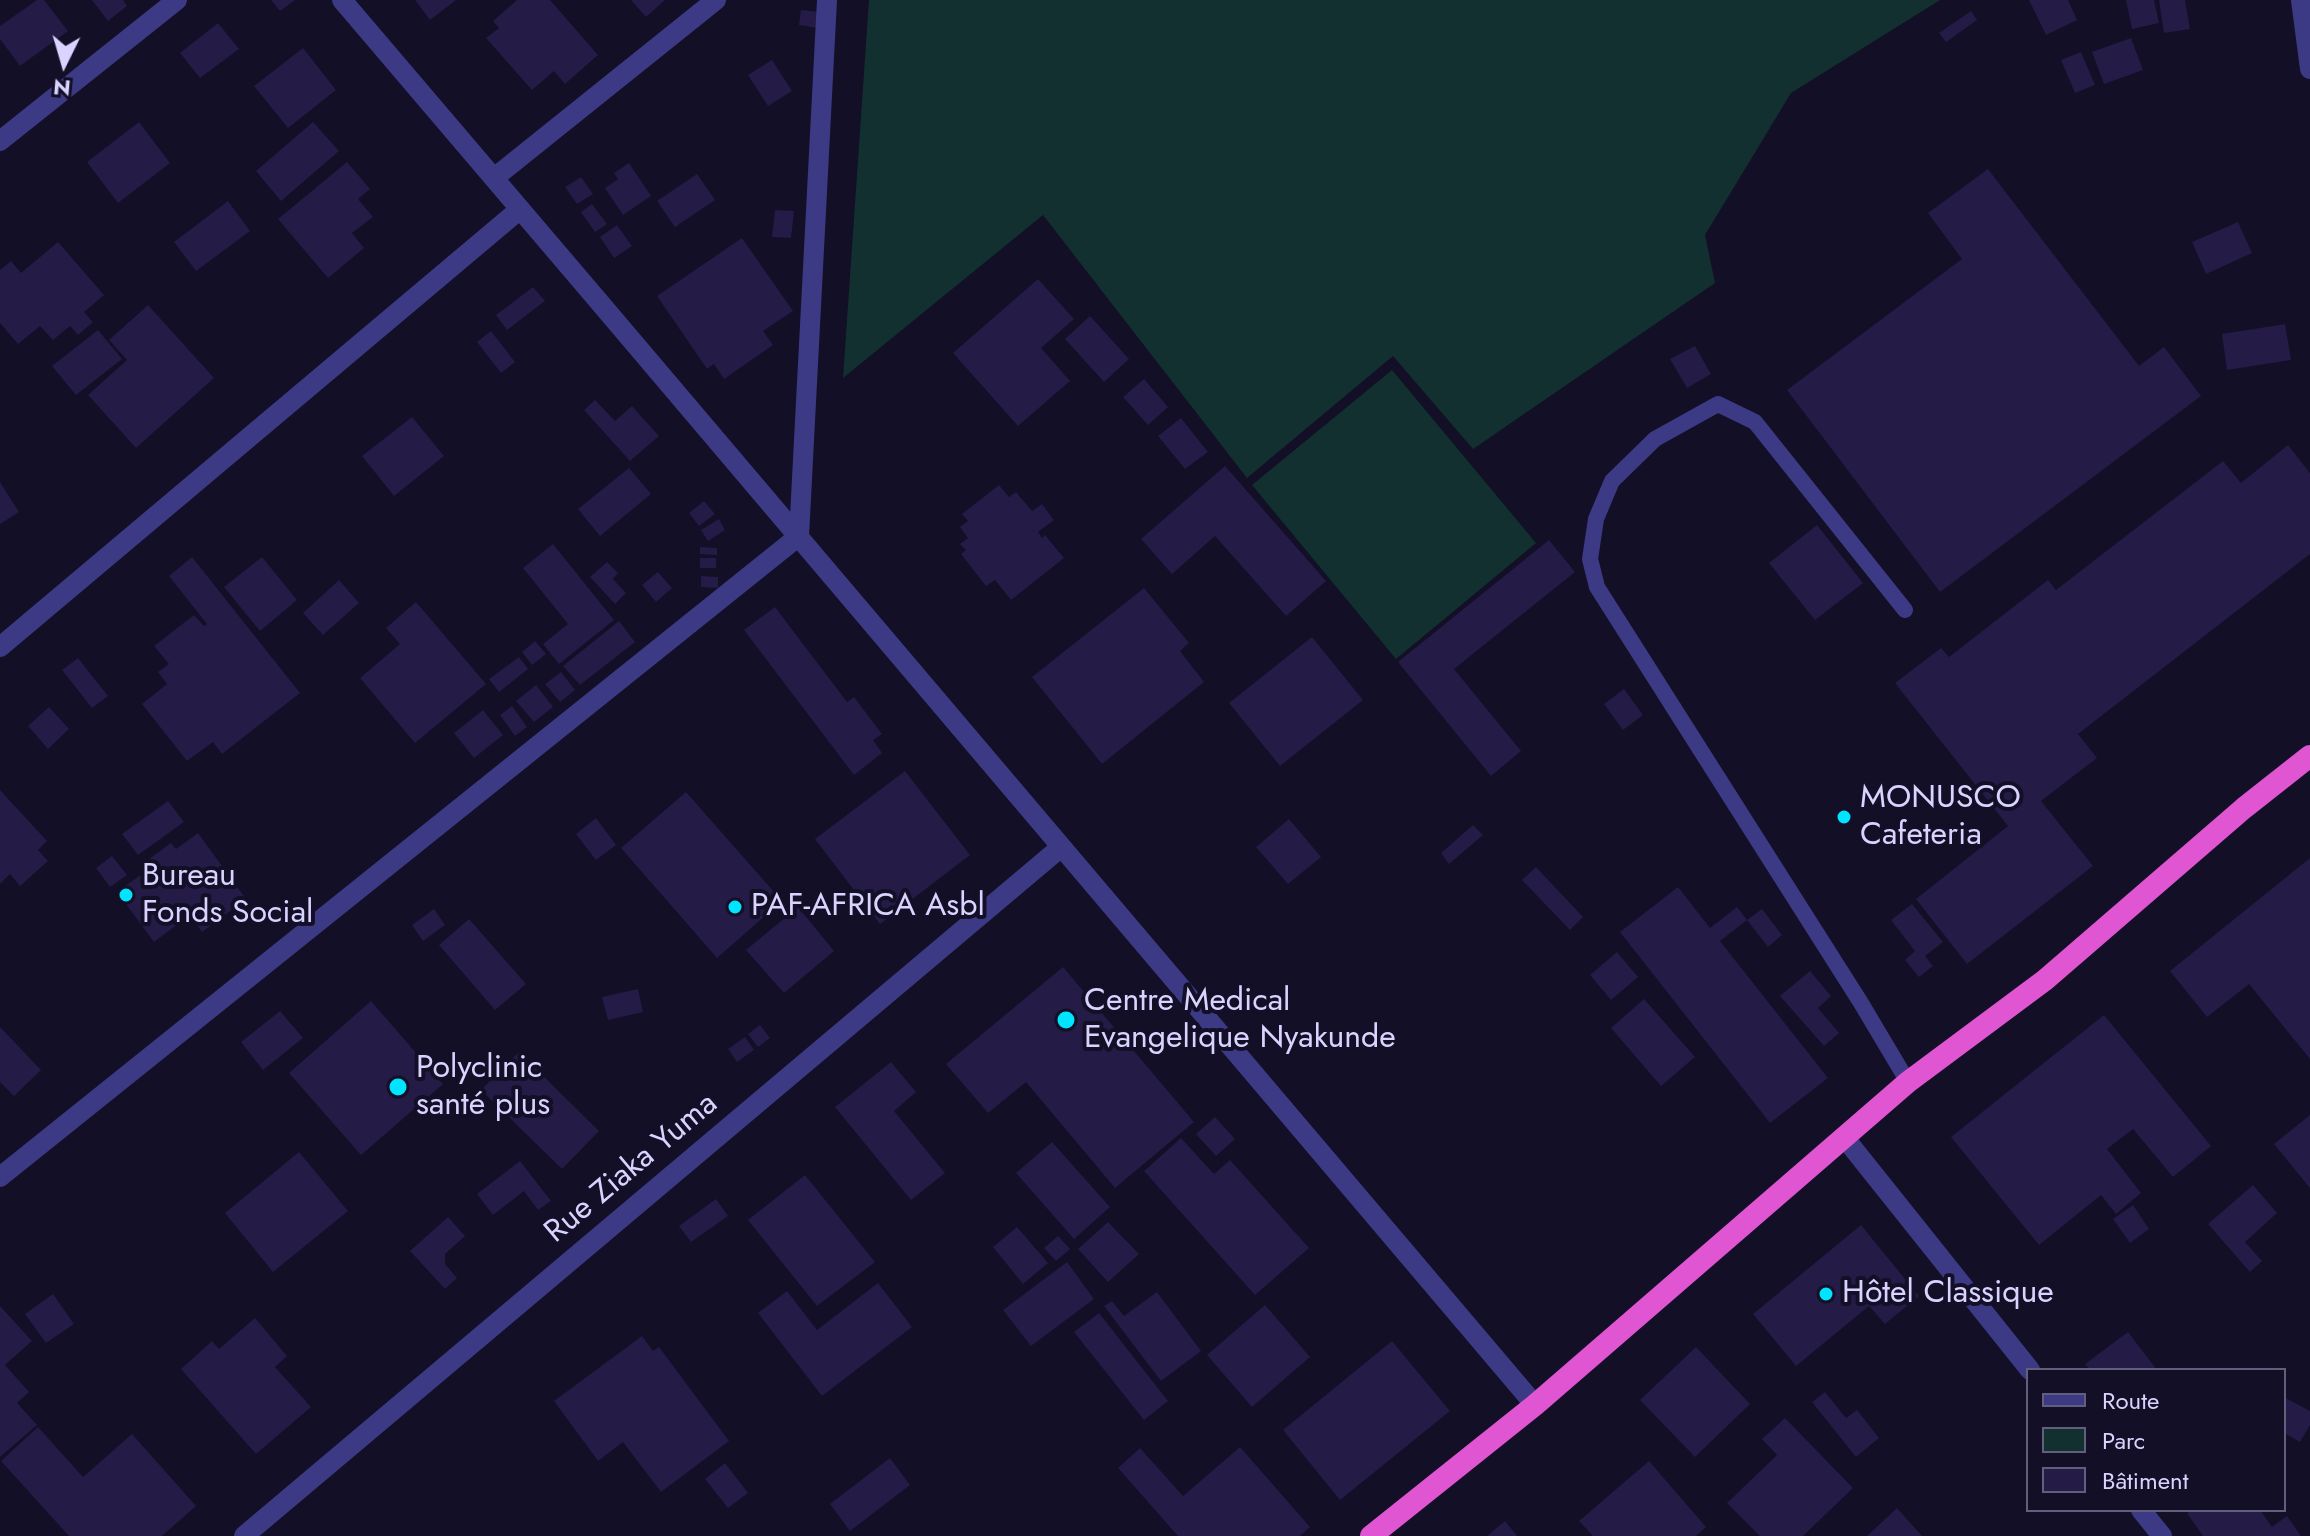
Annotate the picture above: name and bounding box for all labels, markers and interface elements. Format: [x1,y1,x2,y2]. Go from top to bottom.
north arrow [24,24,104,104]
text: N [52,71,72,105]
place label: MONUSCO Cafeteria [1860,780,2021,855]
marker: MONUSCO Cafeteria [1835,808,1853,826]
place label: Bureau Fonds Social [142,858,313,933]
marker: Bureau Fonds Social [117,886,135,904]
place label: PAF-AFRICA Asbl [751,888,985,926]
marker: PAF-AFRICA Asbl [726,898,744,916]
place label: Centre Medical Evangelique Nyakunde [1084,983,1396,1058]
marker: Centre Medical Evangelique Nyakunde [1055,1009,1077,1031]
place label: Polyclinic santé plus [416,1050,550,1125]
marker: Polyclinic santé plus [387,1076,409,1098]
street label: Rue Ziaka Yuma [538,1086,726,1252]
place label: Hôtel Classique [1842,1275,2054,1313]
marker: Hôtel Classique [1817,1285,1835,1303]
legend [2026,1368,2286,1512]
text: Route [2102,1383,2159,1418]
text: Parc [2102,1423,2145,1458]
text: Bâtiment [2102,1463,2188,1498]

